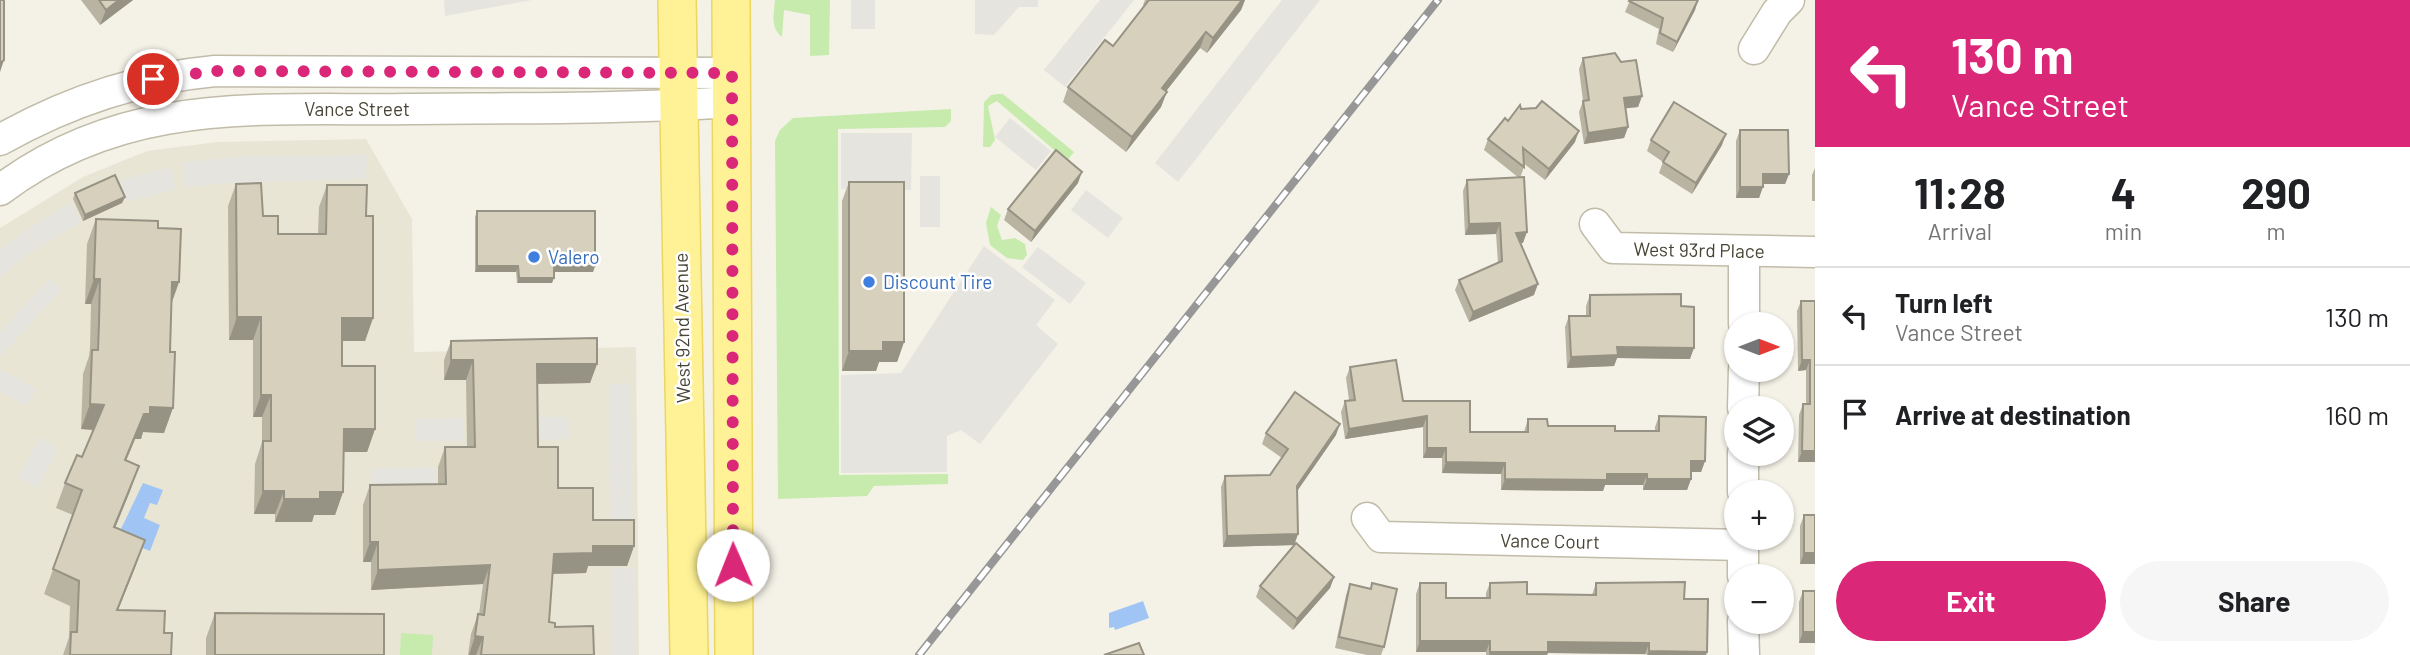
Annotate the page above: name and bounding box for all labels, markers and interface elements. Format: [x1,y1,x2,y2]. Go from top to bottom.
text: 130 m [1951,25,2073,84]
icon: left [1836,28,1927,119]
pin [123,49,183,109]
icon: arrive [134,60,172,98]
text: Vance Street [1951,85,2129,123]
street label: Vance Street [304,97,410,120]
text: 11:28 [1914,167,2006,217]
text: 4 [2111,167,2136,217]
text: 290 [2241,167,2311,217]
text: Arrival [1928,217,1992,245]
text: min [2105,217,2142,245]
text: m [2267,217,2286,245]
street label: West 93rd Place [1633,237,1765,262]
place label: Valero [548,245,600,268]
marker: Valero [526,249,542,265]
street label: West 92nd Avenue [669,253,694,403]
place label: Discount Tire [883,270,992,293]
marker: Discount Tire [861,274,877,290]
text: Turn left [1895,287,1993,318]
icon: left [1836,297,1874,335]
text: 130 m [2325,301,2389,332]
north arrow [1724,312,1794,382]
map controls [1724,312,1794,634]
text: Vance Street [1895,318,2023,346]
icon: arrive [1836,395,1874,433]
button: layers [1724,396,1794,466]
text: Arrive at destination [1895,399,2131,430]
text: 160 m [2325,399,2389,430]
button: + [1724,480,1794,550]
position arrow [696,528,770,602]
street label: Vance Court [1500,528,1600,553]
button: Exit [1836,561,2106,641]
button: Share [2120,561,2389,641]
button: − [1724,564,1794,634]

